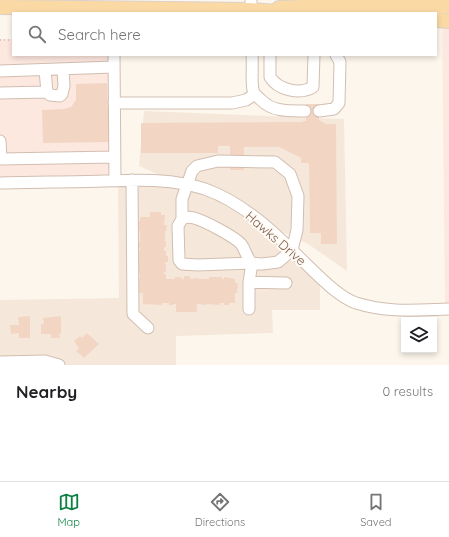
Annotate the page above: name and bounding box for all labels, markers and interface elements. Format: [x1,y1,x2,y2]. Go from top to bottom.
search box [12,12,437,56]
icon: search [26,23,48,45]
text: Search here [58,25,141,44]
street label: Hawks Drive [243,207,309,269]
map controls [401,317,437,353]
button: layers [401,317,437,353]
text: Nearby [16,381,77,402]
text: 0 results [382,383,433,399]
tab: Map [57,491,80,529]
tab: Directions [195,491,245,529]
tab: Saved [360,491,392,529]

